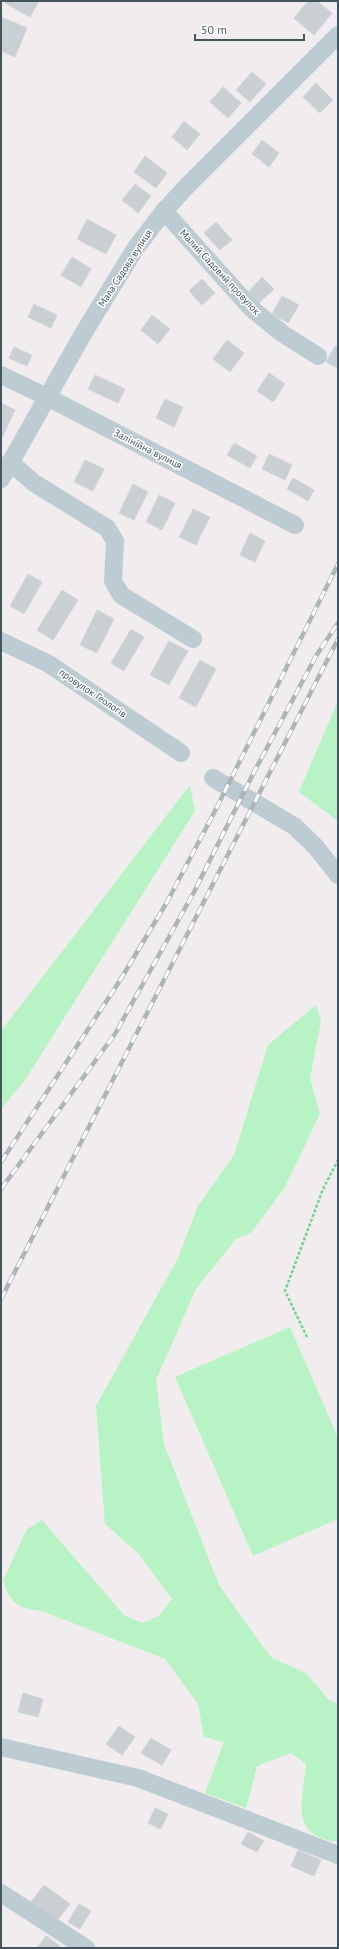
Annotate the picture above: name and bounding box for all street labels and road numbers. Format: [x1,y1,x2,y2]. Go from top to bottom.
street label: Малий Садовий провулок [177,226,263,318]
street label: Мала Садова вулиця [95,227,155,309]
street label: Залінійна вулиця [112,426,185,472]
street label: провулок Геологів [57,666,129,720]

